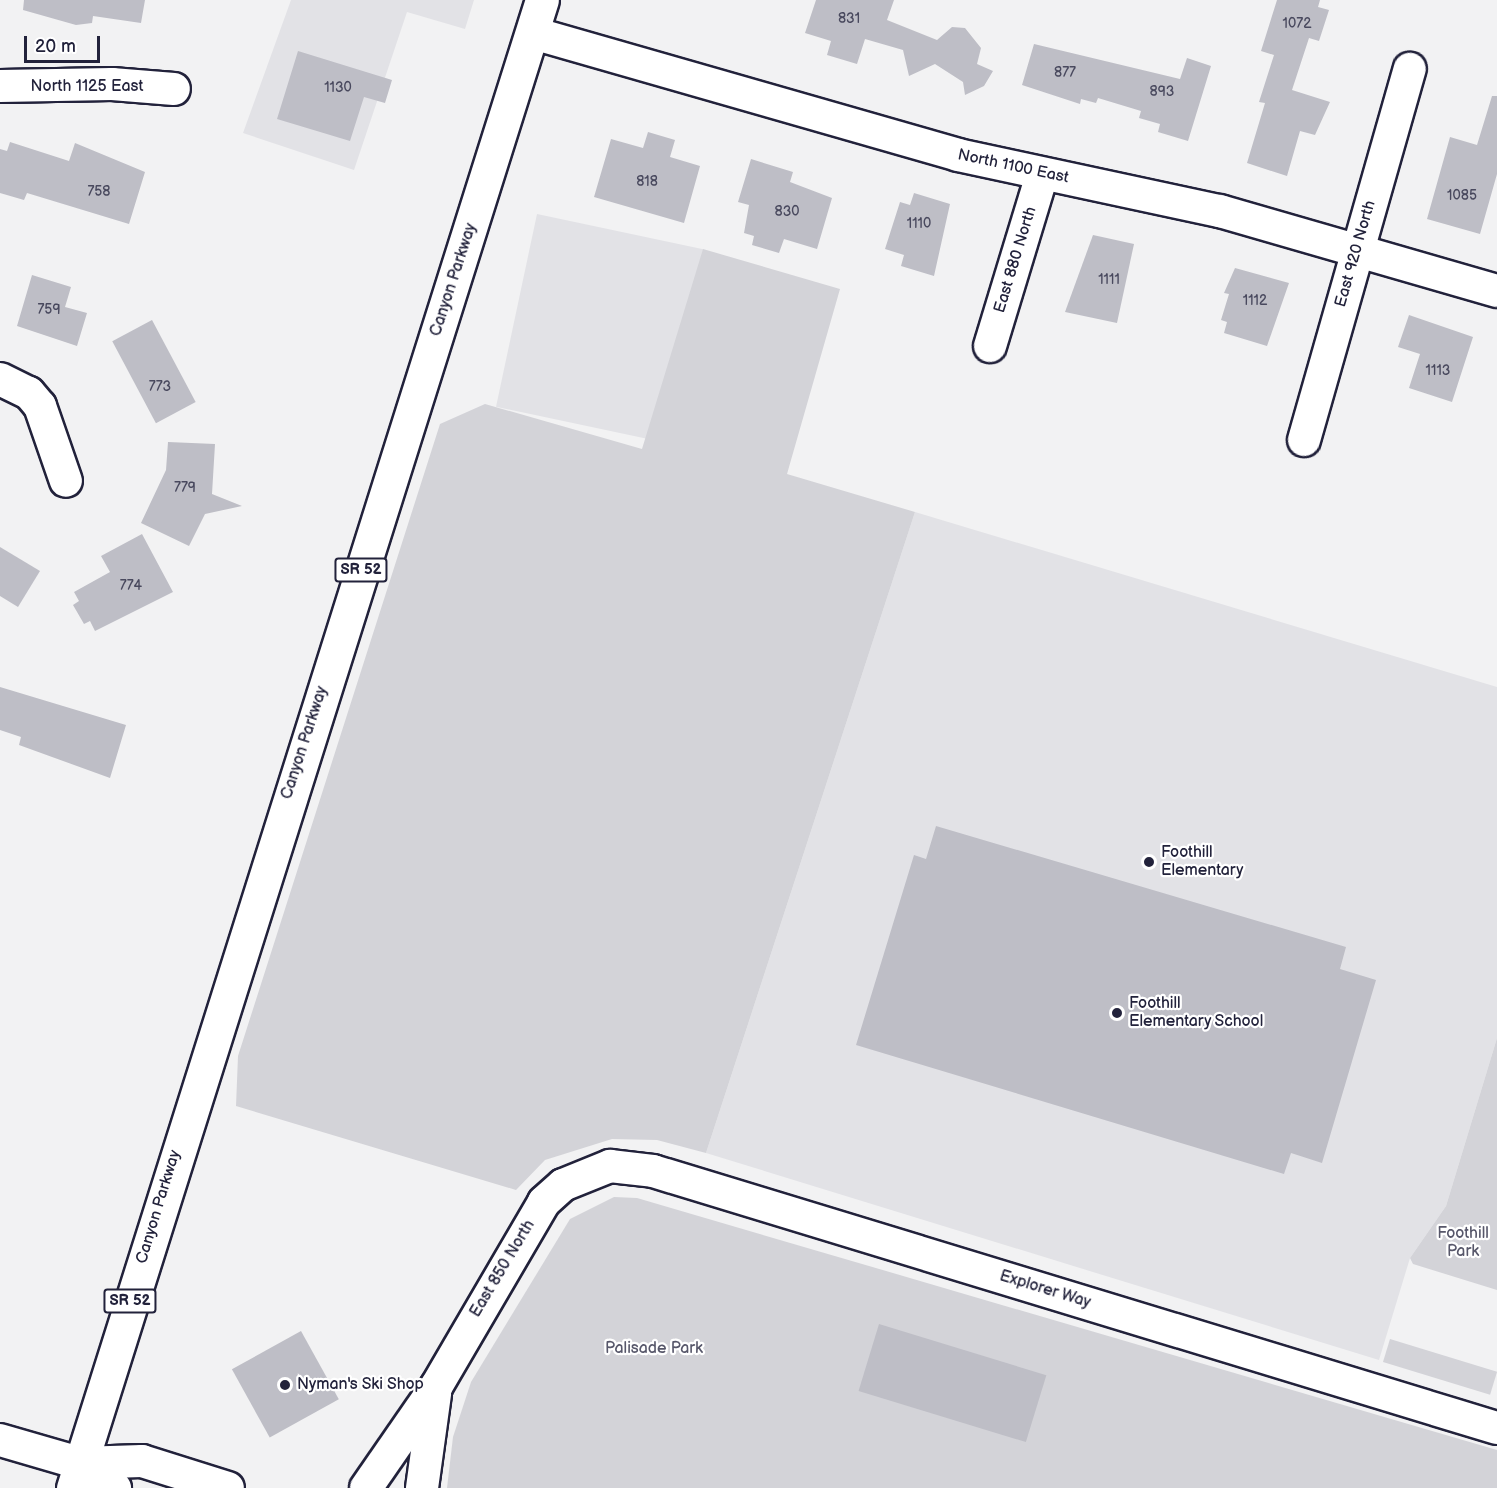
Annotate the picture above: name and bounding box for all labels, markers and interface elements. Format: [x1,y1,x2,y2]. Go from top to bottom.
house number: 831 [838,11,860,27]
house number: 1072 [1283,16,1311,32]
scale bar [27,24,104,62]
text: 20 m [35,36,76,57]
house number: 877 [1054,65,1076,81]
street label: North 1125 East [31,77,143,97]
house number: 1130 [324,80,352,96]
house number: 893 [1150,84,1174,100]
street label: North 1100 East [956,146,1070,188]
house number: 818 [636,174,658,190]
house number: 758 [87,184,111,200]
house number: 1085 [1447,188,1477,204]
street label: East 920 North [1332,198,1380,310]
house number: 830 [774,204,800,220]
street label: East 880 North [991,205,1041,315]
house number: 1110 [907,216,931,232]
street label: Canyon Parkway [427,221,481,339]
house number: 1111 [1098,272,1120,288]
house number: 1112 [1243,293,1267,309]
house number: 759 [38,302,60,318]
house number: 1113 [1426,363,1450,379]
house number: 773 [149,379,171,395]
house number: 779 [174,480,196,496]
road number: SR 52 [334,558,388,582]
house number: 774 [120,578,142,594]
street label: Canyon Parkway [278,684,332,802]
place label: Foothill Elementary [1161,843,1244,881]
marker: Foothill Elementary [1142,855,1156,869]
place label: Foothill Elementary School [1129,994,1265,1032]
marker: Foothill Elementary School [1110,1006,1124,1020]
street label: Canyon Parkway [133,1148,185,1266]
street label: East 850 North [466,1217,540,1321]
park label: Foothill Park [1437,1224,1489,1262]
street label: Explorer Way [997,1267,1093,1313]
road number: SR 52 [103,1289,157,1313]
park label: Palisade Park [605,1339,703,1359]
place label: Nyman's Ski Shop [297,1375,424,1395]
marker: Nyman's Ski Shop [278,1378,292,1392]

